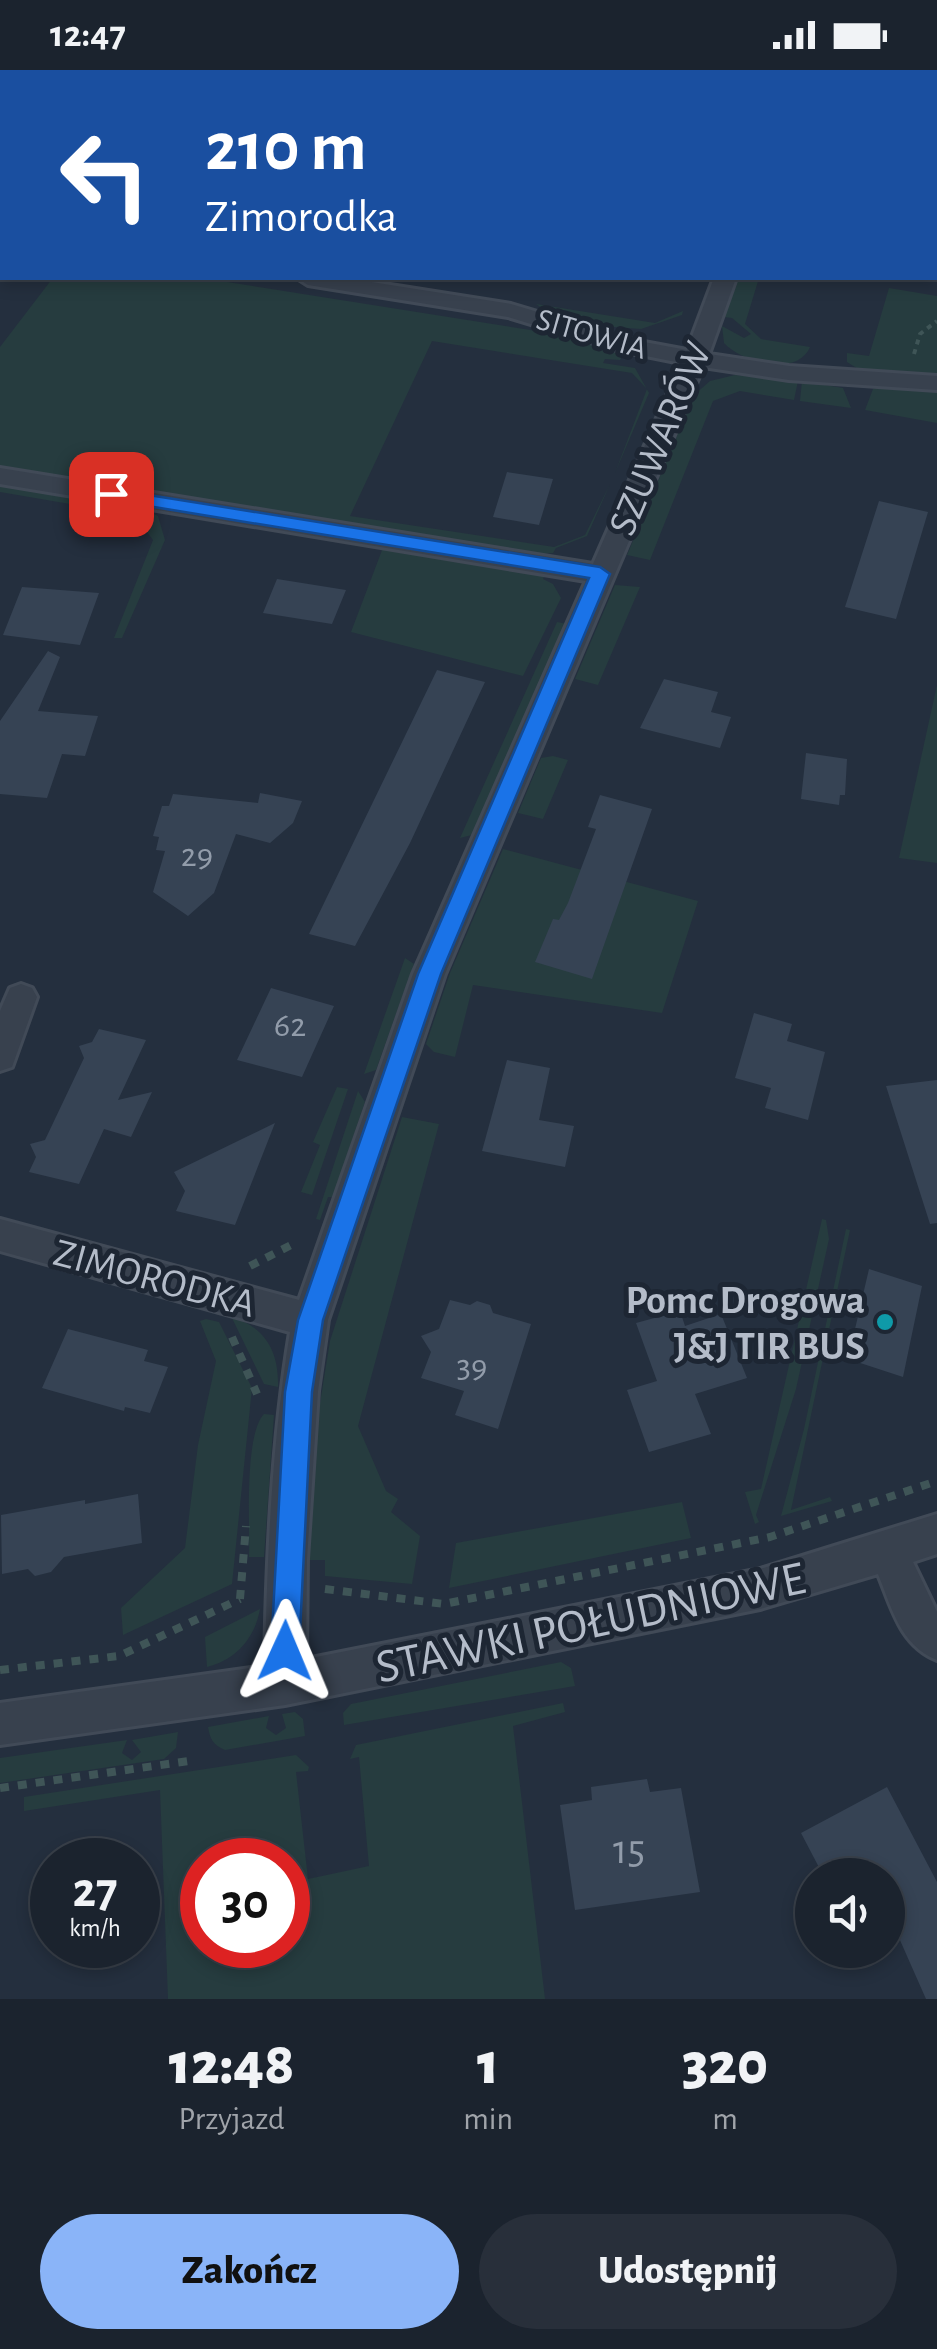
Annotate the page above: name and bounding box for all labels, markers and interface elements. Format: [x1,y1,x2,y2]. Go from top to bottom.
text: 12:47 [50,16,126,54]
icon: left [40,110,170,240]
text: 210 m [205,113,367,183]
text: Zimorodka [205,195,398,240]
street label: SITOWIA [533,303,650,365]
street label: SZUWARÓW [600,335,719,541]
pin [69,452,154,537]
icon: arrive [84,467,139,522]
house number: 29 [181,838,213,873]
house number: 62 [274,1008,306,1043]
street label: ZIMORODKA [49,1233,260,1325]
place label: Pomc Drogowa J&J TIR BUS [625,1281,865,1367]
marker: Pomc Drogowa J&J TIR BUS [874,1311,896,1333]
house number: 39 [457,1349,487,1384]
street label: STAWKI POŁUDNIOWE [372,1555,809,1693]
position arrow [233,1599,337,1703]
house number: 15 [613,1829,645,1871]
speed limit sign: 30 [180,1838,310,1968]
map controls [795,1858,905,1968]
button: sound [795,1858,905,1968]
text: 27 [72,1866,118,1916]
text: km/h [69,1916,121,1941]
text: 12:48 [169,2035,294,2095]
text: 1 [477,2035,499,2095]
text: 320 [682,2035,768,2095]
text: Przyjazd [179,2103,285,2135]
text: min [463,2103,513,2135]
text: m [712,2103,738,2135]
button: Zakończ [40,2214,459,2329]
button: Udostępnij [479,2214,897,2329]

